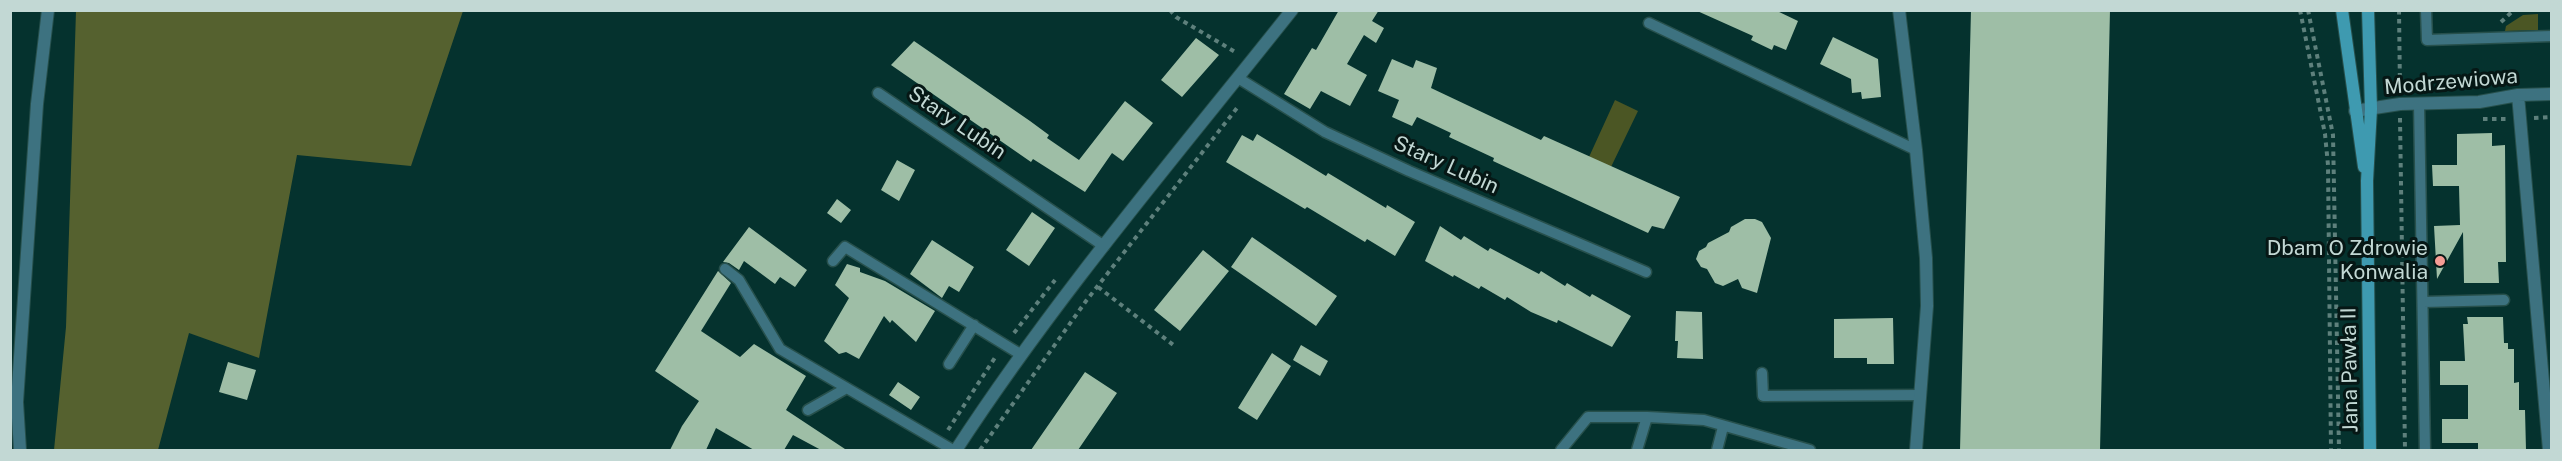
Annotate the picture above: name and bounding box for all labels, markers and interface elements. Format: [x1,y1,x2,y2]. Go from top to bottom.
street label: Modrzewiowa [2383,64,2519,100]
street label: Stary Lubin [903,81,1011,165]
street label: Stary Lubin [1389,131,1503,199]
place label: Dbam O Zdrowie Konwalia [2267,236,2428,286]
marker: Dbam O Zdrowie Konwalia [2433,254,2447,268]
street label: Jana Pawła II [2336,307,2364,433]

